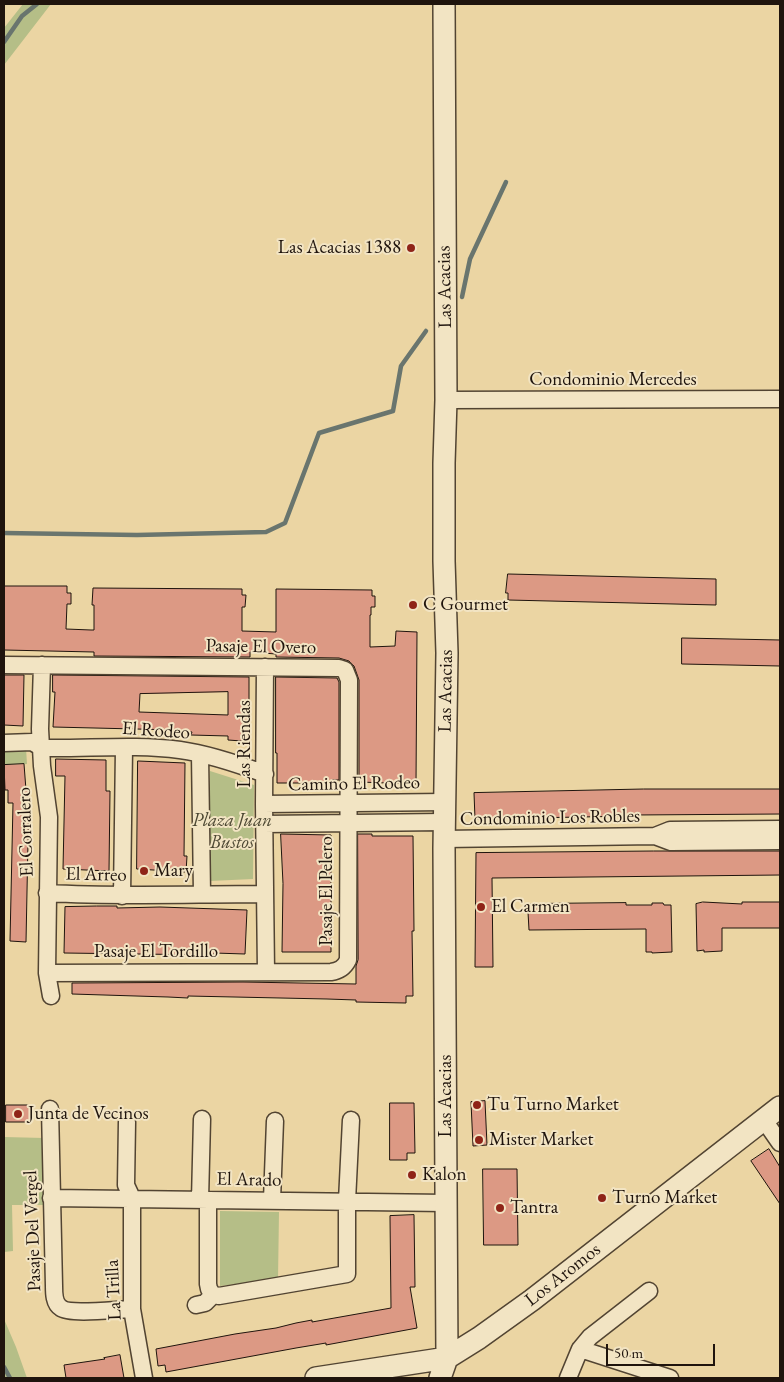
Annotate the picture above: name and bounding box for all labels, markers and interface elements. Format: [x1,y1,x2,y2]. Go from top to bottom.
place label: Las Acacias 1388 [278,237,401,259]
marker: Las Acacias 1388 [405,242,417,254]
street label: Las Acacias [433,245,457,329]
street label: Condominio Mercedes [529,369,697,391]
place label: C Gourmet [423,594,508,616]
marker: C Gourmet [407,599,419,611]
street label: Pasaje El Overo [205,635,317,659]
street label: Las Acacias [434,649,458,733]
street label: Las Riendas [234,700,256,788]
street label: El Rodeo [121,717,191,745]
street label: Camino El Rodeo [288,771,420,797]
street label: El Corralero [13,787,39,877]
street label: Condominio Los Robles [460,805,640,831]
park label: Plaza Juan Bustos [192,810,272,854]
street label: Pasaje El Pelero [316,836,338,946]
place label: Mary [154,860,193,882]
street label: El Arreo [65,863,127,887]
marker: Mary [138,865,150,877]
place label: El Carmen [491,896,570,918]
marker: El Carmen [475,901,487,913]
street label: Pasaje El Tordillo [94,941,218,963]
street label: Las Acacias [435,1055,457,1137]
place label: Tu Turno Market [487,1094,619,1116]
marker: Tu Turno Market [471,1099,483,1111]
place label: Junta de Vecinos [28,1103,149,1125]
marker: Junta de Vecinos [12,1108,24,1120]
place label: Mister Market [489,1129,593,1151]
marker: Mister Market [473,1134,485,1146]
place label: Kalon [422,1164,467,1186]
street label: El Arado [216,1168,282,1192]
marker: Kalon [406,1169,418,1181]
street label: Pasaje Del Vergel [19,1170,47,1292]
place label: Turno Market [612,1187,717,1209]
marker: Turno Market [596,1192,608,1204]
place label: Tantra [510,1197,558,1219]
marker: Tantra [494,1202,506,1214]
street label: Los Aromos [521,1238,605,1312]
street label: La Trilla [101,1259,127,1321]
scale bar [609,1334,718,1366]
text: 50 m [614,1343,643,1362]

